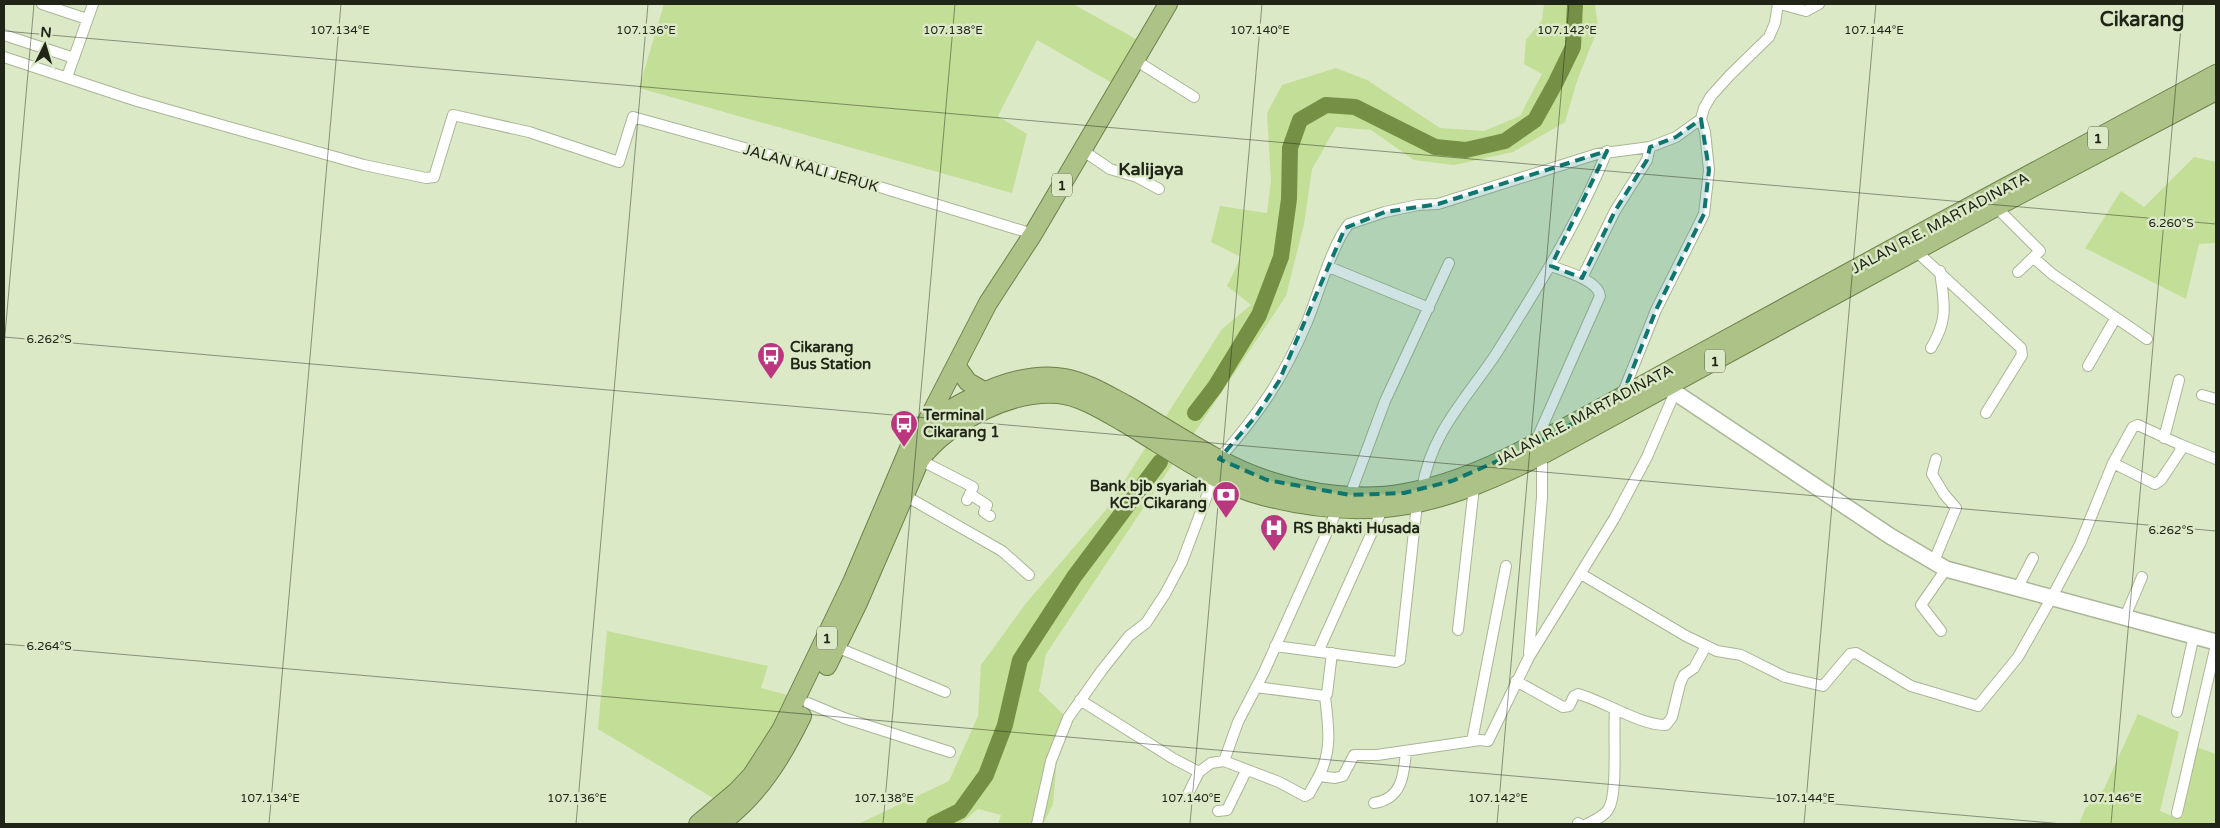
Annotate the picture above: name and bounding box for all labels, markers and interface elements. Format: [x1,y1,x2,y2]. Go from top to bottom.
district label: Cikarang [2100,8,2184,32]
north arrow [20,20,70,70]
text: 107.134°E [310,23,370,37]
text: 107.136°E [616,23,676,37]
text: 107.138°E [923,23,983,37]
text: 107.140°E [1230,23,1290,37]
text: 107.142°E [1537,23,1597,37]
text: 107.144°E [1844,23,1904,37]
text: N [40,24,52,42]
road number: 1 [2088,126,2108,150]
street label: JALAN KALI JERUK [741,140,881,196]
district label: Kalijaya [1118,158,1184,180]
street label: JALAN R.E. MARTADINATA [1848,168,2032,278]
road number: 1 [1052,174,1072,196]
text: 6.260°S [2148,216,2194,230]
text: 6.262°S [26,332,72,346]
place label: Cikarang Bus Station [790,338,871,373]
bus stop icon: Cikarang Bus Station [756,341,786,380]
road number: 1 [1705,350,1725,372]
street label: JALAN R.E. MARTADINATA [1492,360,1676,470]
place label: Terminal Cikarang 1 [922,406,1000,442]
bus stop icon: Terminal Cikarang 1 [889,409,919,448]
place label: Bank bjb syariah KCP Cikarang [1090,477,1207,513]
bank icon: Bank bjb syariah KCP Cikarang [1211,480,1241,519]
hospital icon: RS Bhakti Husada [1259,513,1289,552]
place label: RS Bhakti Husada [1293,519,1420,537]
text: 6.262°S [2148,523,2194,537]
road number: 1 [817,626,837,650]
text: 6.264°S [26,639,72,653]
text: 107.134°E [240,791,300,805]
text: 107.136°E [547,791,607,805]
text: 107.138°E [854,791,914,805]
text: 107.140°E [1161,791,1221,805]
text: 107.142°E [1468,791,1528,805]
text: 107.144°E [1775,791,1835,805]
text: 107.146°E [2082,791,2142,805]

